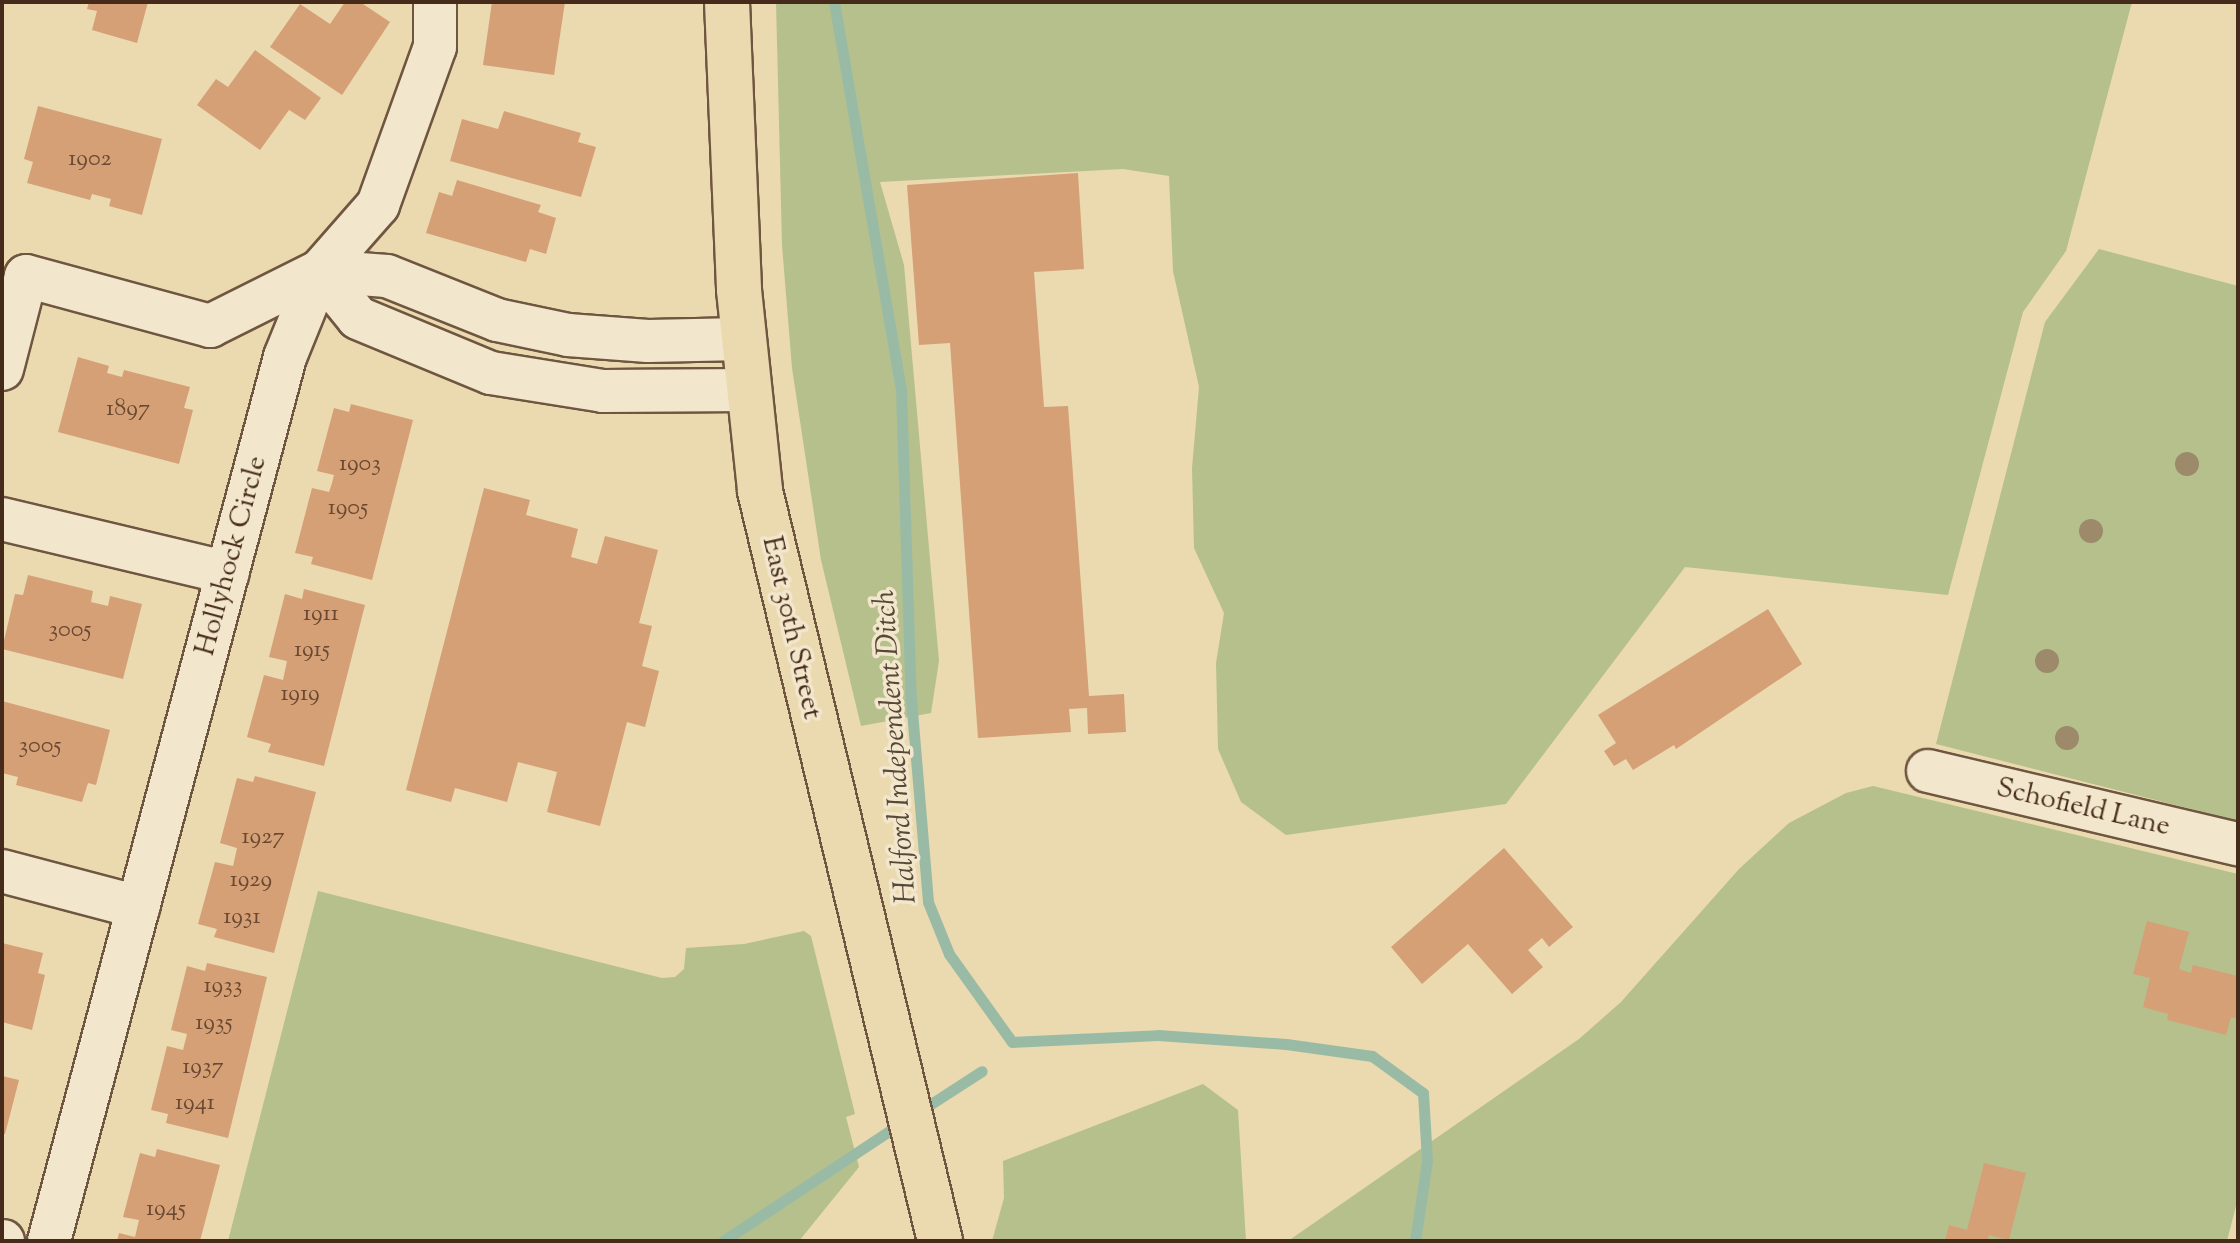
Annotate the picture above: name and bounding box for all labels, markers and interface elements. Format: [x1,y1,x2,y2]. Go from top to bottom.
house number: 1902 [68,146,112,174]
house number: 1897 [106,396,150,424]
house number: 1903 [339,451,381,479]
street label: Hollyhock Circle [189,453,275,659]
house number: 1905 [328,495,368,523]
street label: East 30th Street [754,533,828,723]
water label: Halford Independent Ditch [868,589,926,905]
house number: 1911 [303,601,339,629]
house number: 3005 [48,617,92,645]
house number: 1915 [294,637,330,665]
house number: 1919 [280,681,320,709]
house number: 3005 [18,733,62,761]
street label: Schofield Lane [1993,772,2173,844]
house number: 1927 [242,824,284,852]
house number: 1929 [230,867,272,895]
house number: 1931 [223,904,261,932]
house number: 1933 [204,973,242,1001]
house number: 1935 [195,1010,233,1038]
house number: 1937 [182,1054,224,1082]
house number: 1941 [175,1090,215,1118]
house number: 1945 [146,1196,186,1224]

